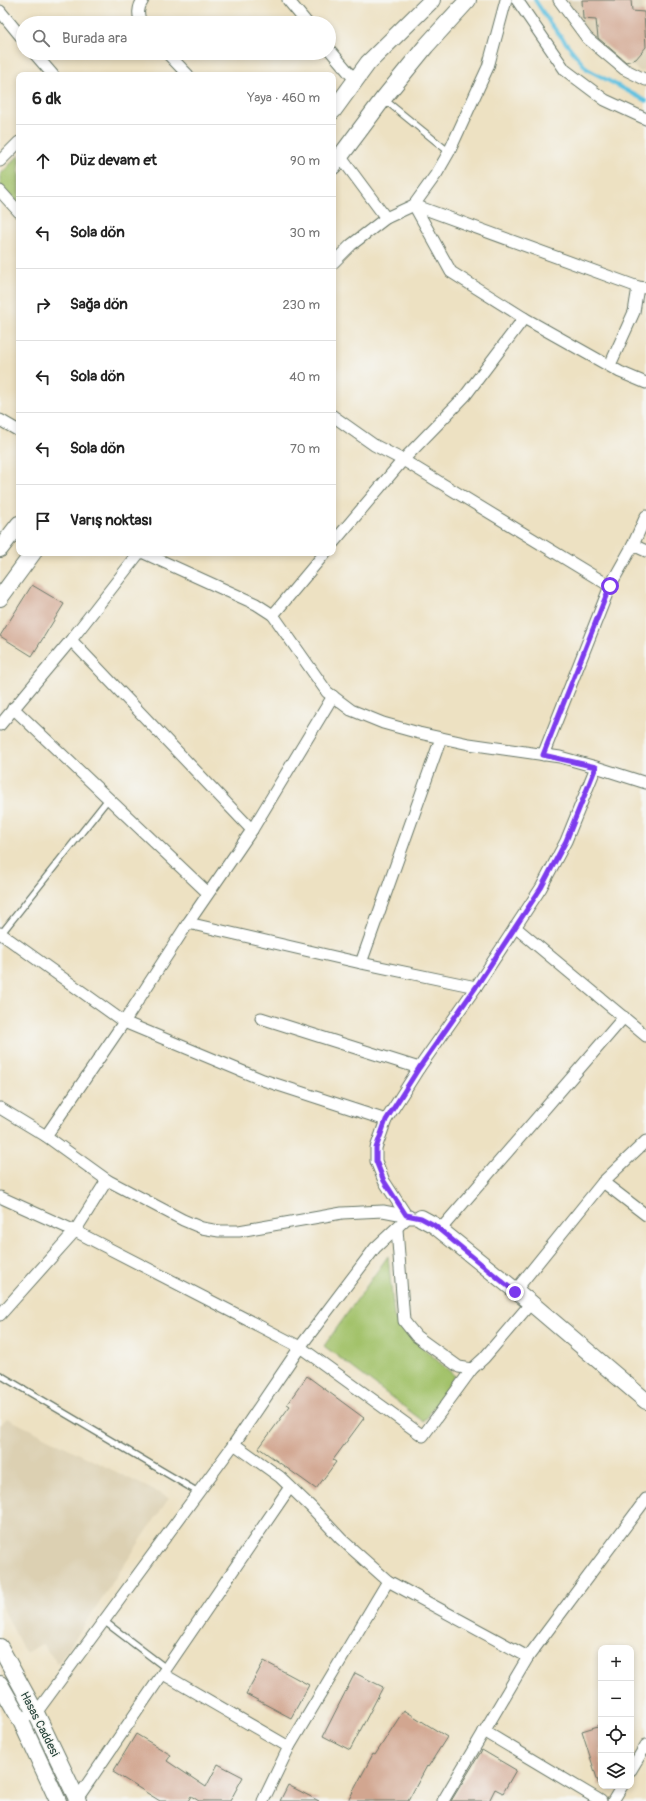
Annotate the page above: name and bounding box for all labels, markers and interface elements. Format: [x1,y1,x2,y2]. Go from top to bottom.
search box [16,16,336,60]
icon: search [30,27,52,49]
text: Burada ara [62,29,127,48]
text: 6 dk [32,88,61,109]
text: Yaya · 460 m [247,90,320,106]
icon: ahead [32,150,54,172]
text: Düz devam et [70,151,157,170]
text: 90 m [290,153,320,169]
icon: left [32,222,54,244]
text: Sola dön [70,223,125,242]
text: 30 m [290,225,320,241]
icon: right [32,294,54,316]
text: Sağa dön [70,295,128,314]
text: 230 m [283,297,320,313]
icon: left [32,366,54,388]
text: Sola dön [70,367,125,386]
text: 40 m [289,369,320,385]
icon: left [32,438,54,460]
text: Sola dön [70,439,125,458]
text: 70 m [290,441,320,457]
icon: arrive [32,510,54,532]
text: Varış noktası [70,511,152,530]
route start [601,577,619,595]
route end [506,1283,524,1301]
map controls [598,1645,634,1789]
button: + [598,1645,634,1681]
button: − [598,1681,634,1717]
street label: Hasas Caddesi [17,1689,62,1759]
button: locate [598,1717,634,1753]
button: layers [598,1753,634,1789]

